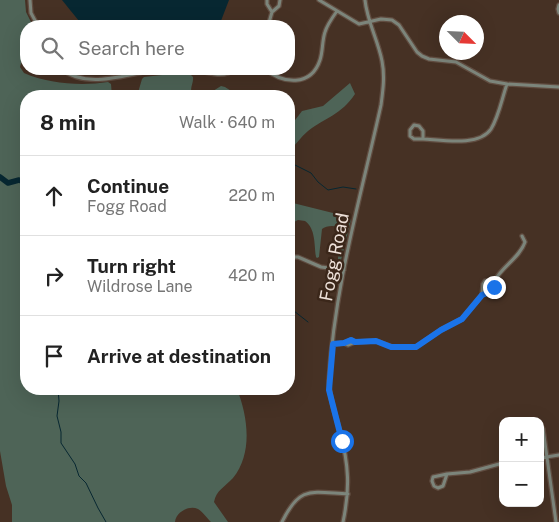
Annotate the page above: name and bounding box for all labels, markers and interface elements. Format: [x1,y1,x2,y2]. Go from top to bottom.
north arrow [439,15,484,60]
search box [20,20,295,75]
icon: search [38,34,66,62]
text: Search here [78,37,185,59]
text: 8 min [40,110,96,135]
text: Walk · 640 m [179,113,275,132]
text: Continue [87,175,169,197]
icon: ahead [40,182,68,210]
text: 220 m [228,186,275,205]
text: Fogg Road [87,197,167,216]
street label: Fogg Road [315,211,353,303]
text: Turn right [87,255,176,277]
icon: right [40,262,68,290]
text: 420 m [228,266,275,285]
route end [483,276,506,299]
text: Wildrose Lane [87,277,193,296]
icon: arrive [40,342,68,370]
text: Arrive at destination [87,345,271,367]
map controls [499,417,544,507]
button: + [499,417,544,462]
route start [331,430,354,453]
button: − [499,462,544,507]

